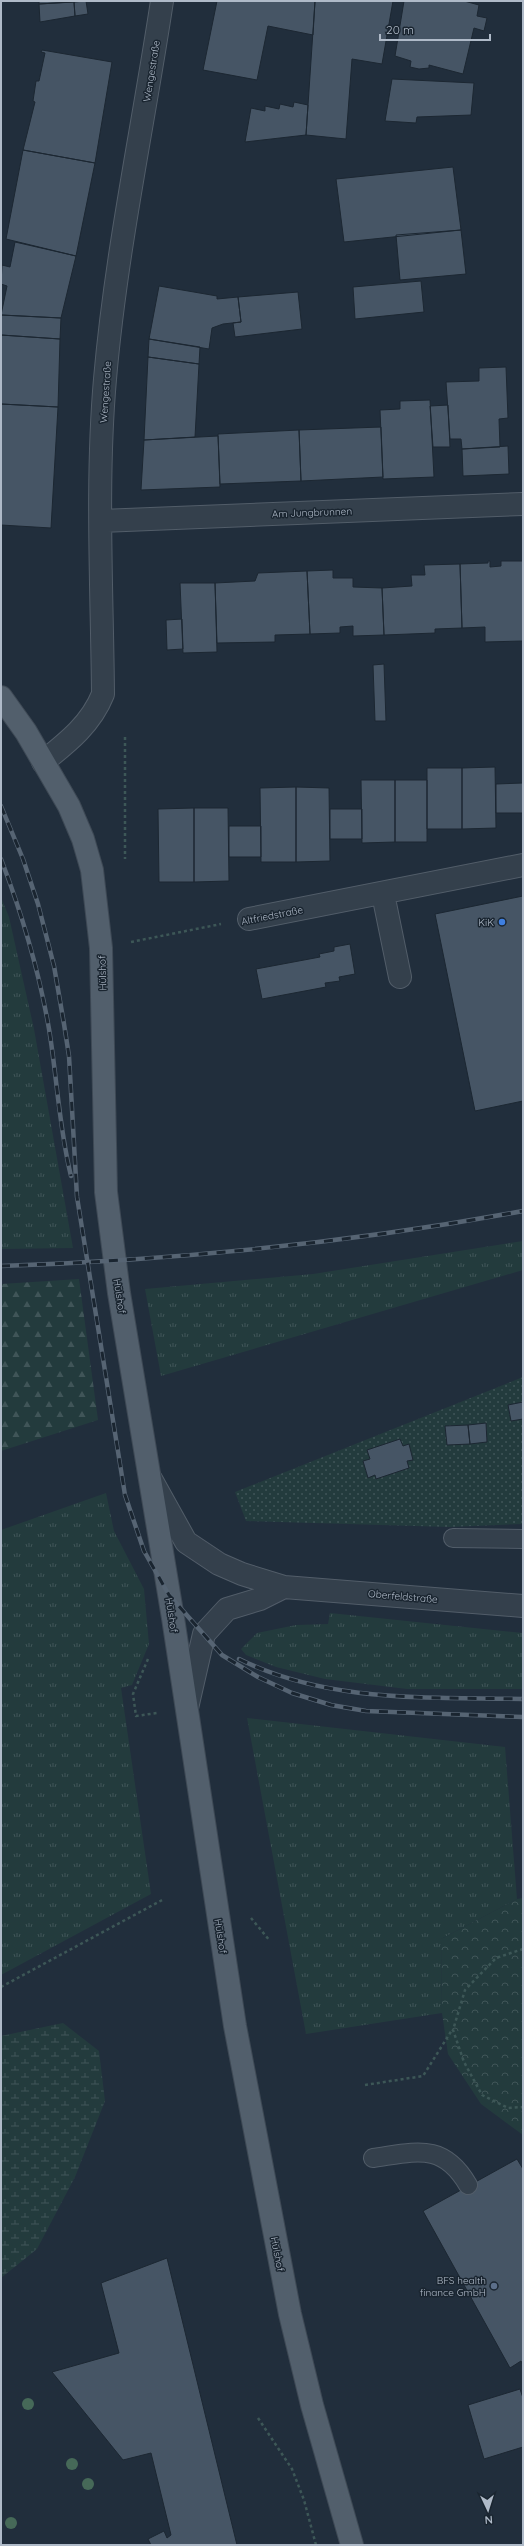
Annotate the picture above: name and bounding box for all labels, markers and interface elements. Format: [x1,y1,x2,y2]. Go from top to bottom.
scale bar [380,16,490,42]
text: 20 m [386,22,414,37]
street label: Wengestraße [140,39,163,103]
street label: Wengestraße [97,360,114,424]
street label: Am Jungbrunnen [272,505,352,520]
street label: Altfriedstraße [240,903,304,928]
place label: KiK [478,916,494,929]
marker: KiK [497,917,507,927]
street label: Hülshof [95,955,110,991]
street label: Hülshof [110,1278,129,1315]
street label: Oberfeldstraße [368,1587,439,1606]
street label: Hülshof [162,1597,181,1634]
street label: Hülshof [211,1918,230,1955]
street label: Hülshof [268,2236,287,2273]
place label: BFS health finance GmbH [420,2274,486,2299]
marker: BFS health finance GmbH [489,2281,499,2291]
north arrow [468,2490,508,2530]
text: N [484,2513,493,2527]

